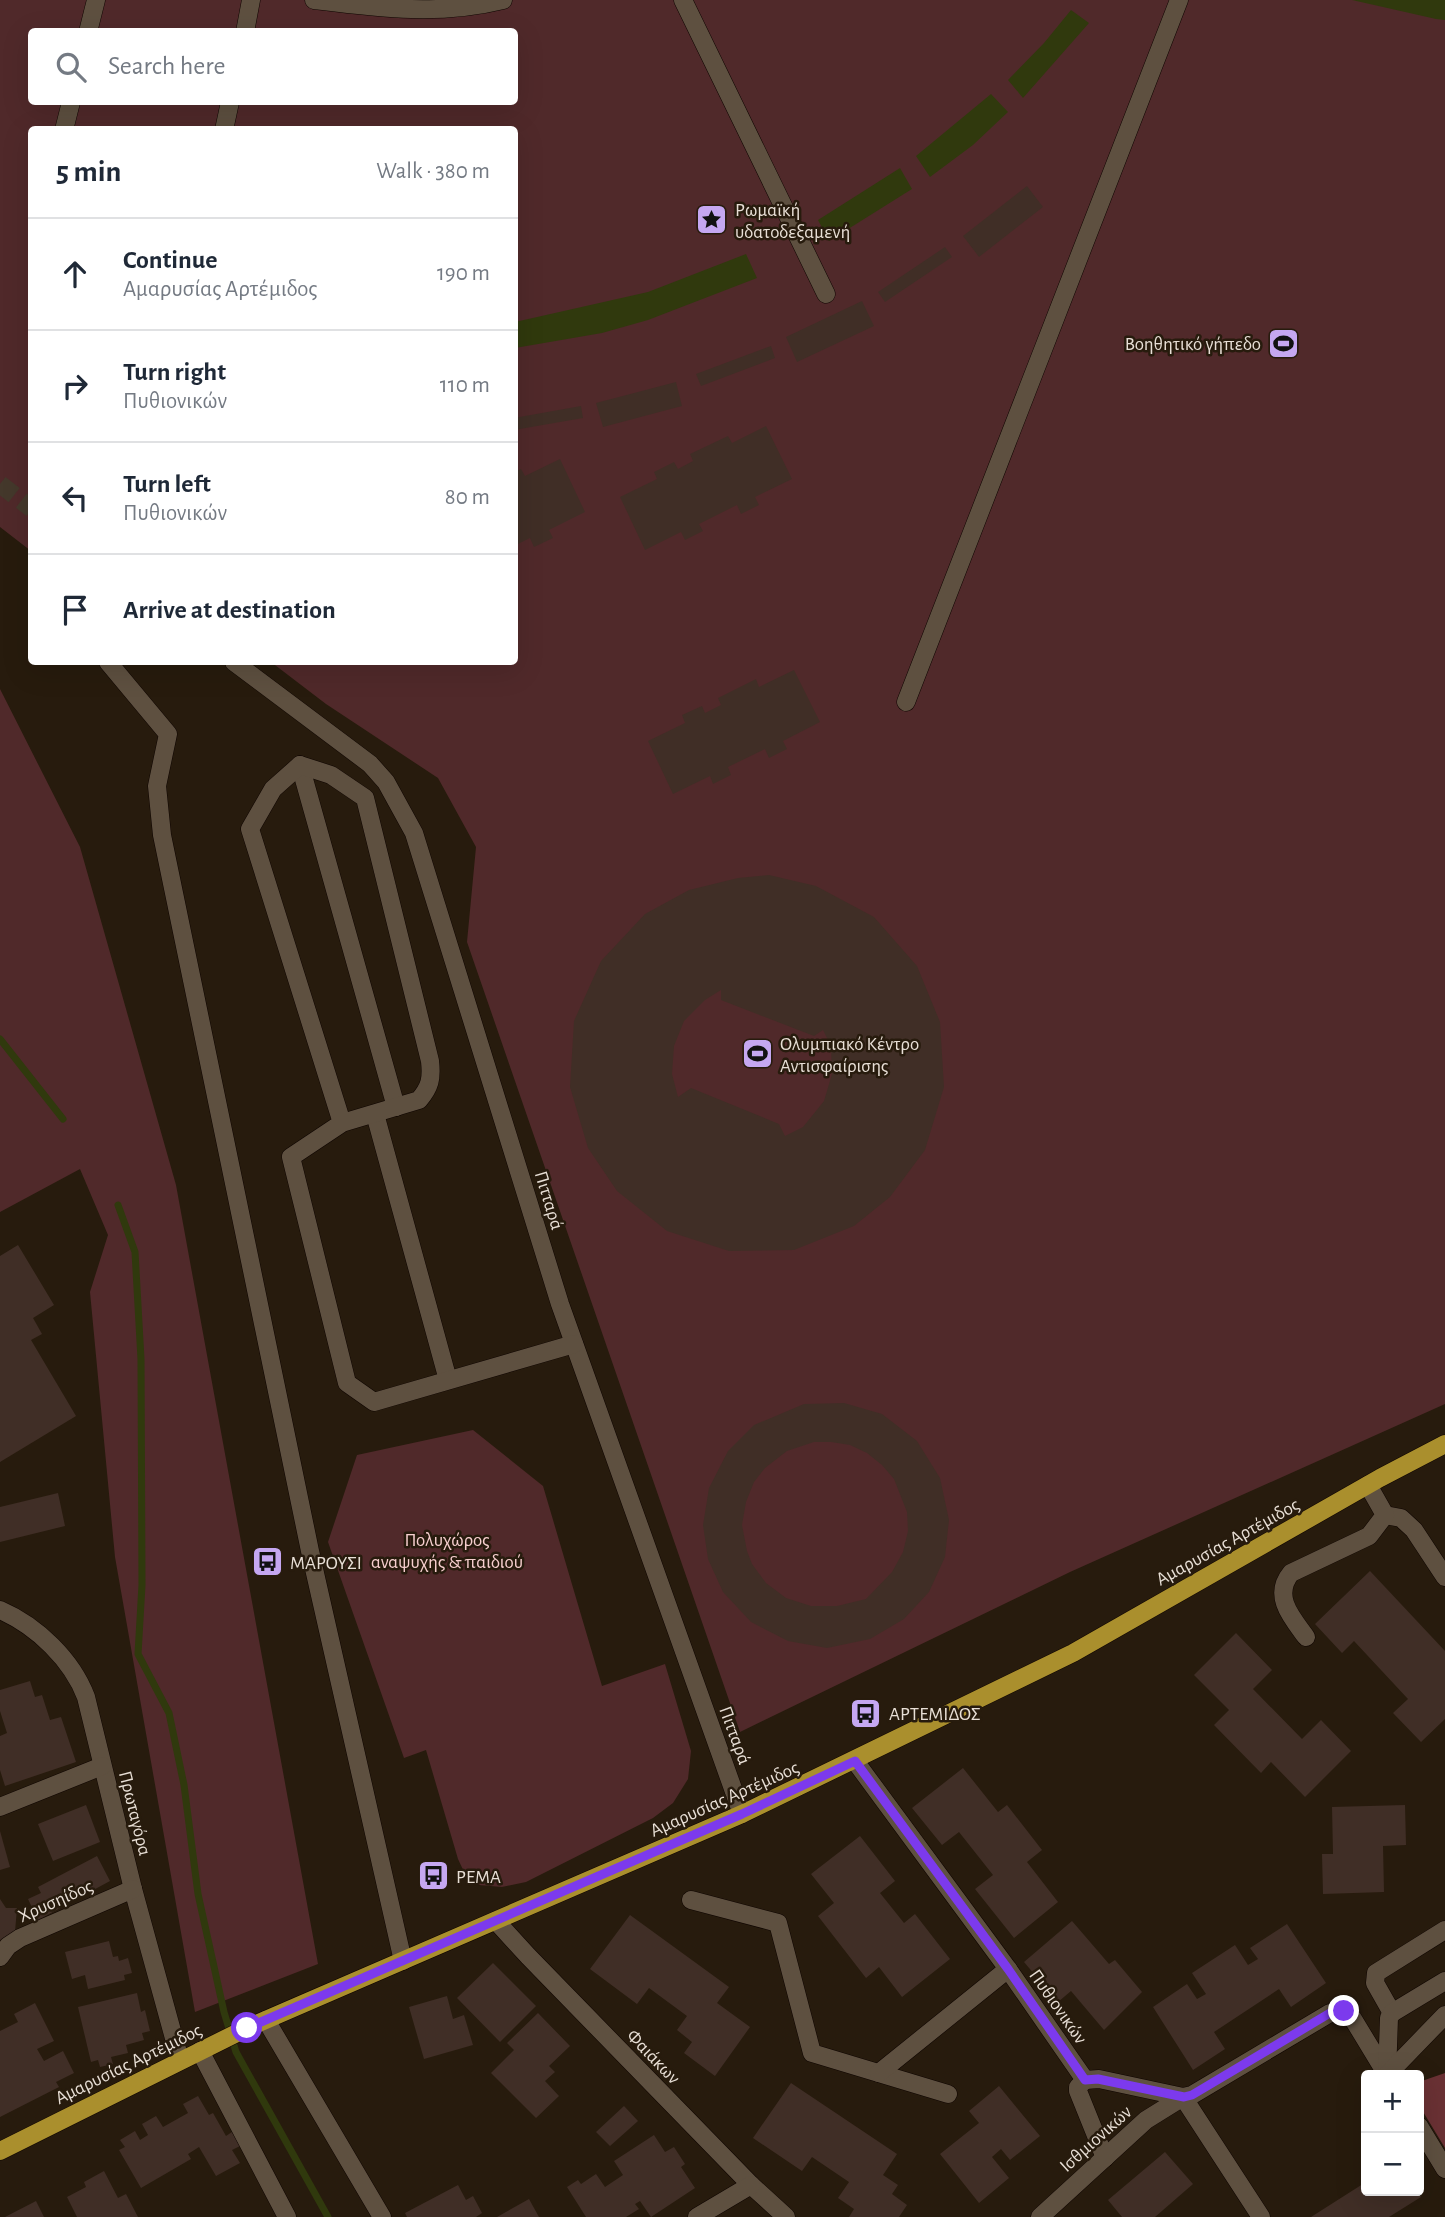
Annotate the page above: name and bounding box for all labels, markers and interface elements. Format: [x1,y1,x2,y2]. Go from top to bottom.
search box [28,28,518,105]
icon: search [52,48,90,86]
text: Search here [108,53,226,79]
text: 5 min [56,157,121,187]
text: Walk · 380 m [376,160,490,183]
place label: Ρωμαϊκή υδατοδεξαμενή [735,201,850,242]
place icon: Ρωμαϊκή υδατοδεξαμενή [695,203,729,237]
text: Continue [123,247,218,273]
icon: ahead [56,255,94,293]
text: 190 m [437,262,490,285]
text: Αμαρυσίας Αρτέμιδος [123,278,317,301]
sports icon: Βοηθητικό γήπεδο [1267,326,1301,360]
place label: Βοηθητικό γήπεδο [1125,335,1261,354]
text: Turn right [123,359,226,385]
icon: right [56,367,94,405]
text: 110 m [440,374,490,397]
text: Πυθιονικών [123,390,227,413]
text: Turn left [123,471,211,497]
icon: left [56,479,94,517]
text: 80 m [445,486,490,509]
text: Πυθιονικών [123,502,227,525]
icon: arrive [56,591,94,629]
text: Arrive at destination [123,597,336,623]
place label: Ολυμπιακό Κέντρο Αντισφαίρισης [780,1035,919,1076]
sports icon: Ολυμπιακό Κέντρο Αντισφαίρισης [740,1037,774,1071]
street label: Πιτταρά [531,1169,566,1232]
street label: Αμαρυσίας Αρτέμιδος [1153,1495,1303,1590]
park label: Πολυχώρος αναψυχής & παιδιού [371,1531,523,1572]
bus stop icon: ΜΑΡΟΥΣΙ [250,1545,284,1579]
place label: ΜΑΡΟΥΣΙ [290,1554,362,1573]
bus stop icon: ΑΡΤΕΜΙΔΟΣ [849,1696,883,1730]
street label: Πιτταρά [715,1704,754,1767]
place label: ΑΡΤΕΜΙΔΟΣ [889,1705,981,1724]
street label: Αμαρυσίας Αρτέμιδος [647,1758,802,1841]
street label: Πρωταγόρα [115,1769,154,1858]
bus stop icon: ΡΕΜΑ [416,1859,450,1893]
place label: ΡΕΜΑ [456,1868,501,1887]
street label: Χρυσηίδος [15,1876,96,1926]
street label: Πυθιονικών [1025,1966,1090,2048]
route end [1328,1995,1359,2026]
route start [231,2012,262,2043]
street label: Αμαρυσίας Αρτέμιδος [52,2021,205,2108]
street label: Φαιάκων [623,2026,683,2088]
map controls [1361,2070,1424,2196]
button: + [1361,2070,1424,2133]
street label: Ισθμιονικών [1056,2102,1136,2176]
button: − [1361,2133,1424,2196]

